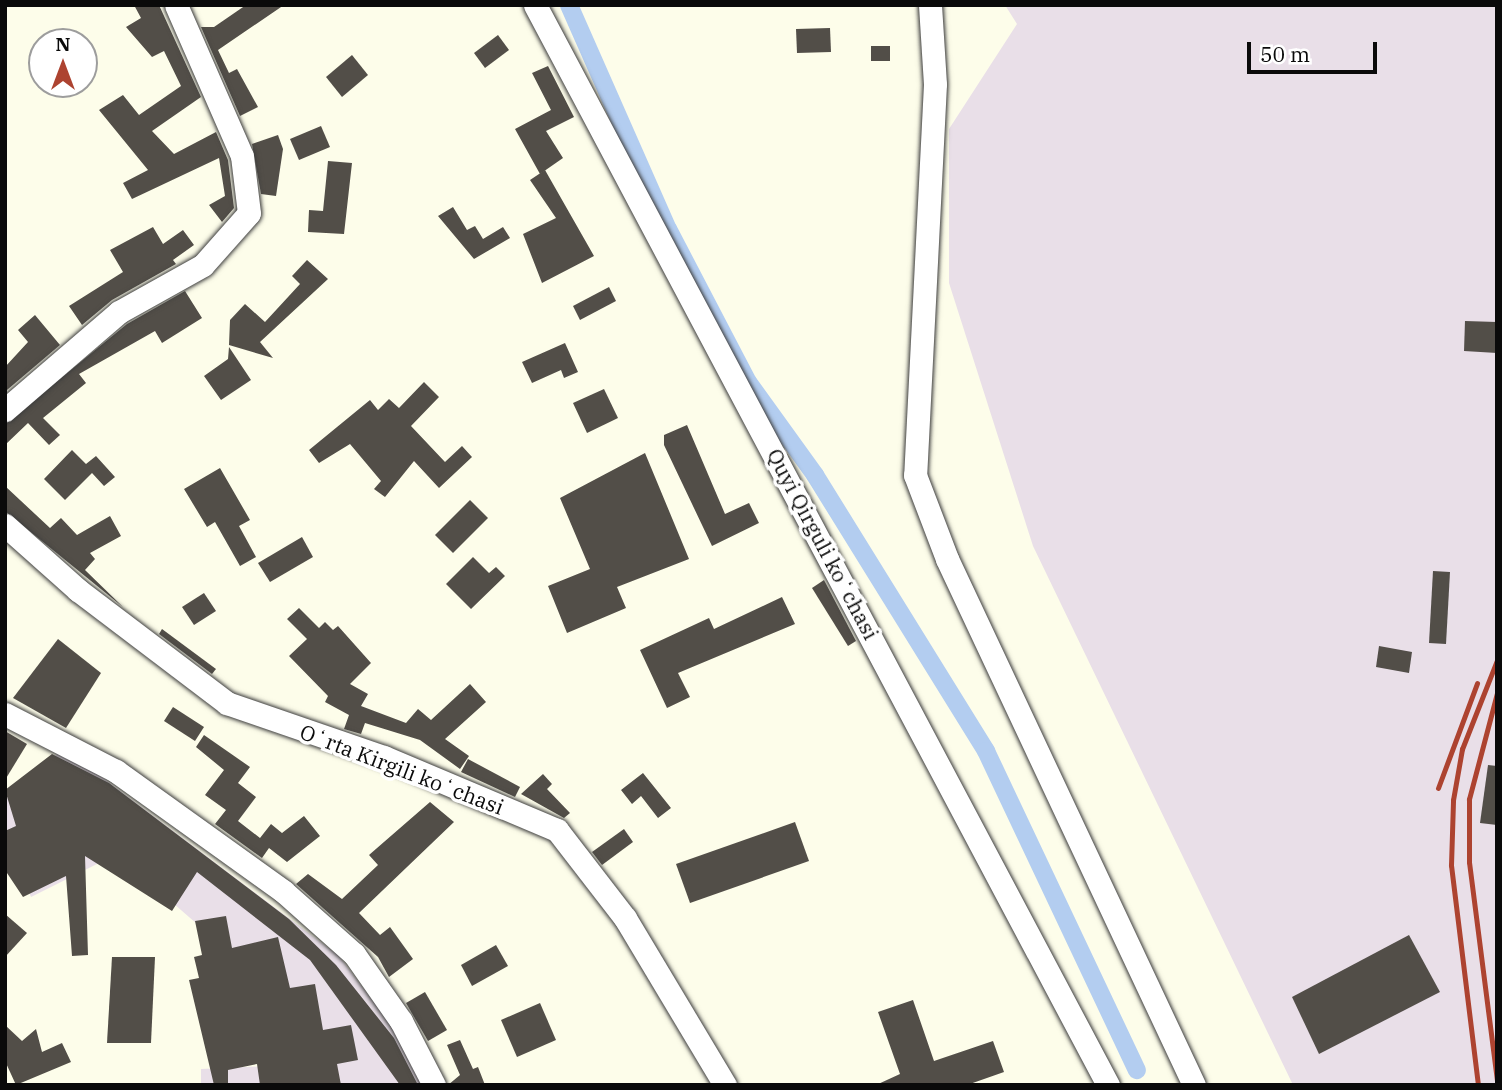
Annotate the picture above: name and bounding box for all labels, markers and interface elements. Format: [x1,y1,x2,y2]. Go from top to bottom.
north arrow [28,28,98,98]
scale bar [1250,28,1380,72]
text: N [55,32,71,56]
text: 50 m [1260,40,1310,68]
street label: Quyi Qirguli koʻchasi [762,444,884,644]
street label: Oʻrta Kirgili koʻchasi [297,719,507,819]

